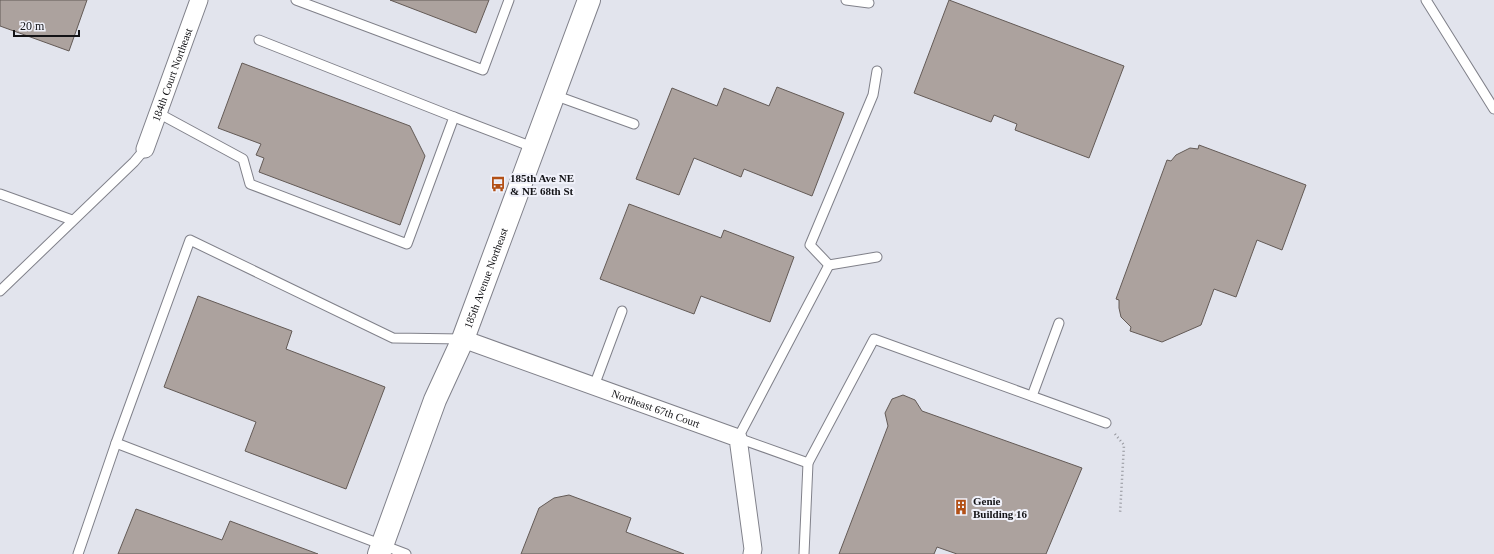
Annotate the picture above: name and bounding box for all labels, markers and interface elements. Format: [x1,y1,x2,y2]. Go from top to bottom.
scale bar [14,12,79,38]
text: 20 m [20,19,45,33]
street label: 184th Court Northeast [150,26,194,123]
place label: 185th Ave NE & NE 68th St [510,172,574,197]
bus stop icon: 185th Ave NE & NE 68th St [489,175,507,193]
street label: 185th Avenue Northeast [462,226,510,330]
street label: Northeast 67th Court [610,387,702,430]
place label: Genie Building 16 [973,495,1028,520]
building icon: Genie Building 16 [952,498,970,516]

